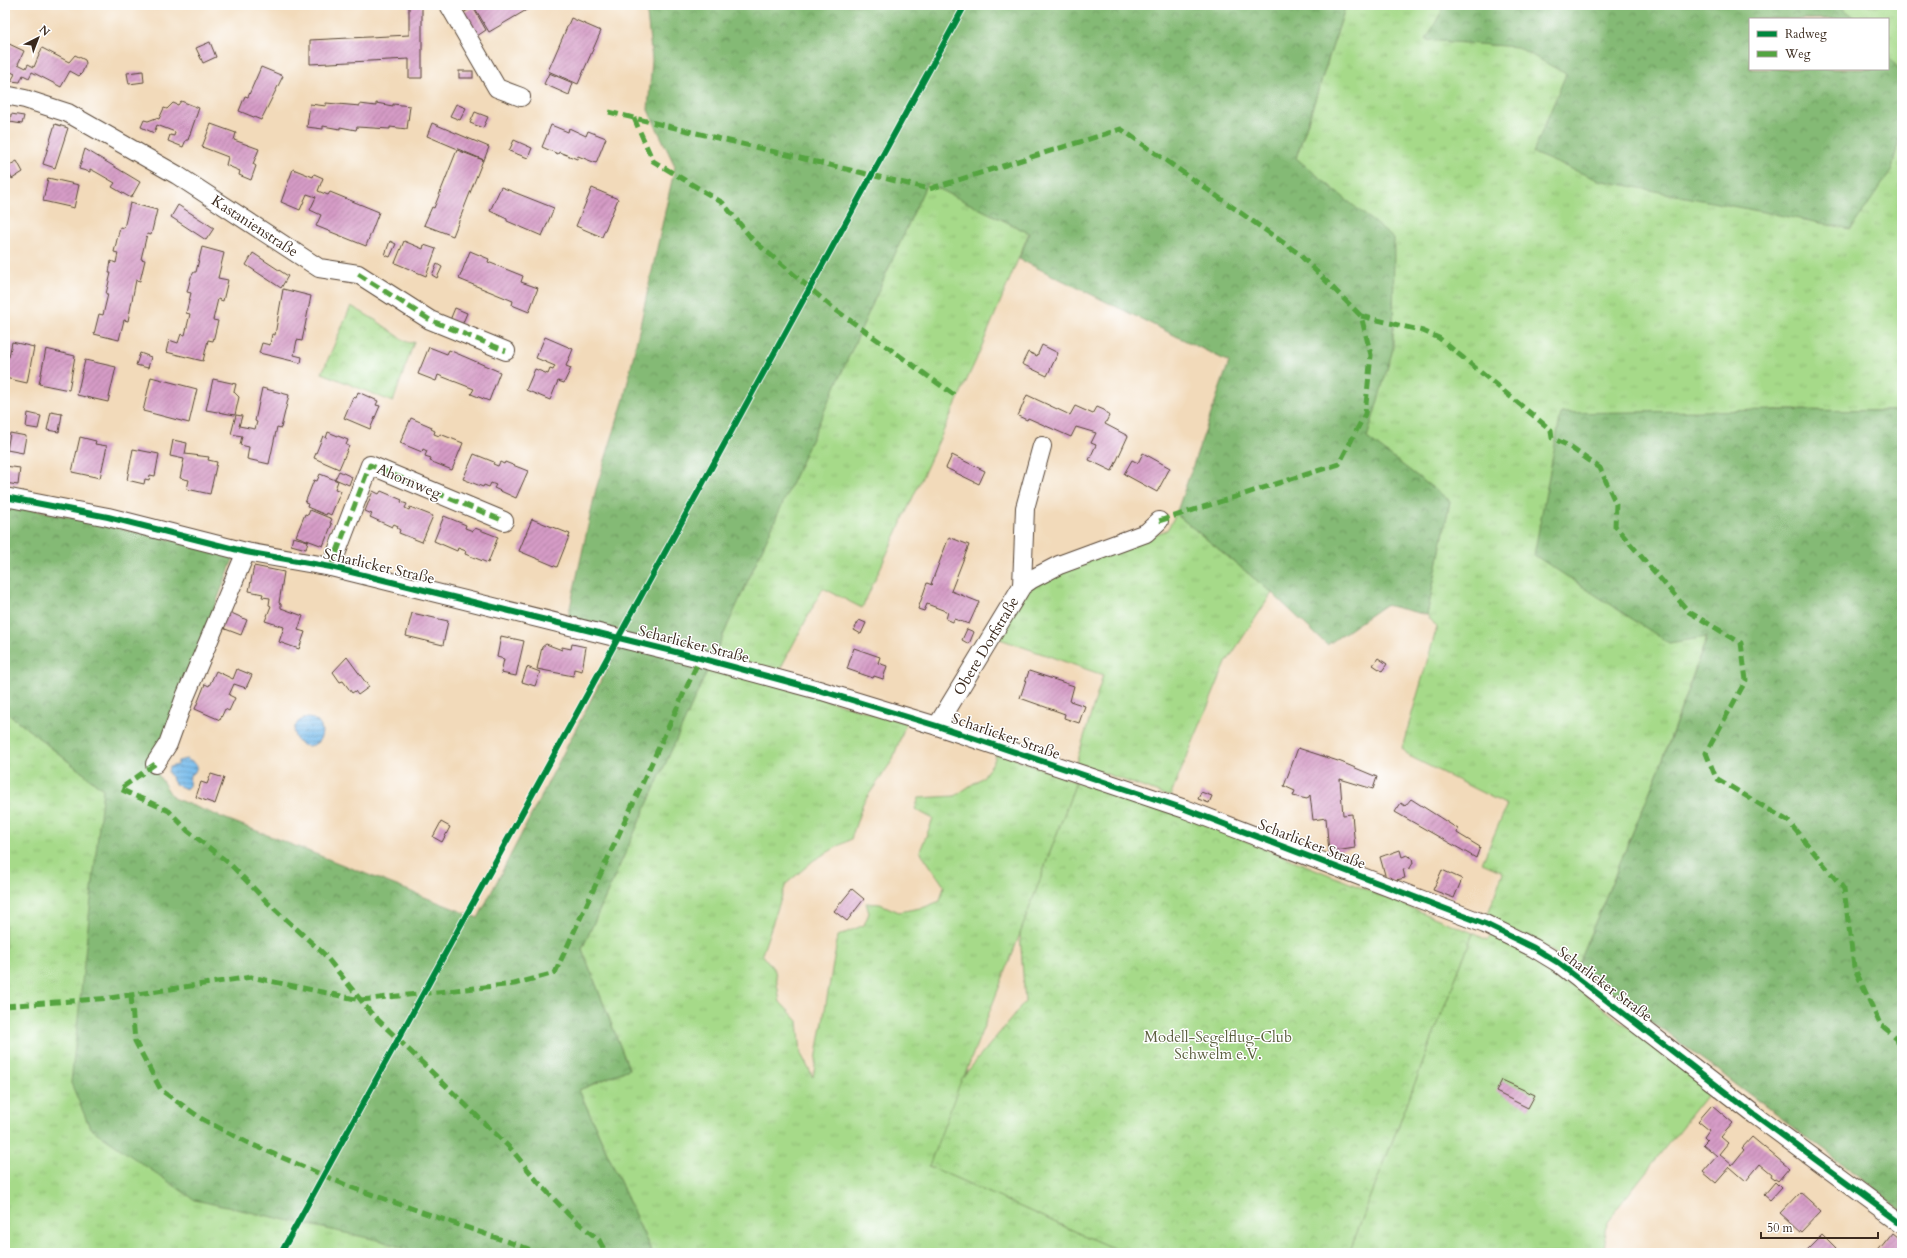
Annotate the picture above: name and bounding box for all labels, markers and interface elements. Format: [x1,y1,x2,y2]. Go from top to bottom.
north arrow [18,18,58,58]
legend [1749,18,1889,70]
text: N [36,22,53,40]
text: Radweg [1785,26,1827,42]
text: Weg [1784,46,1811,62]
street label: Kastanienstraße [208,191,302,262]
street label: Ahornweg [374,458,445,504]
street label: Scharlicker Straße [321,543,437,589]
street label: Obere Dorfstraße [949,593,1023,699]
street label: Scharlicker Straße [636,621,752,668]
street label: Scharlicker Straße [949,708,1063,764]
street label: Scharlicker Straße [1255,814,1369,874]
street label: Scharlicker Straße [1554,942,1657,1026]
park label: Modell-Segelflug-Club Schwelm e.V. [1144,1027,1292,1064]
scale bar [1761,1214,1878,1240]
text: 50 m [1767,1220,1794,1236]

